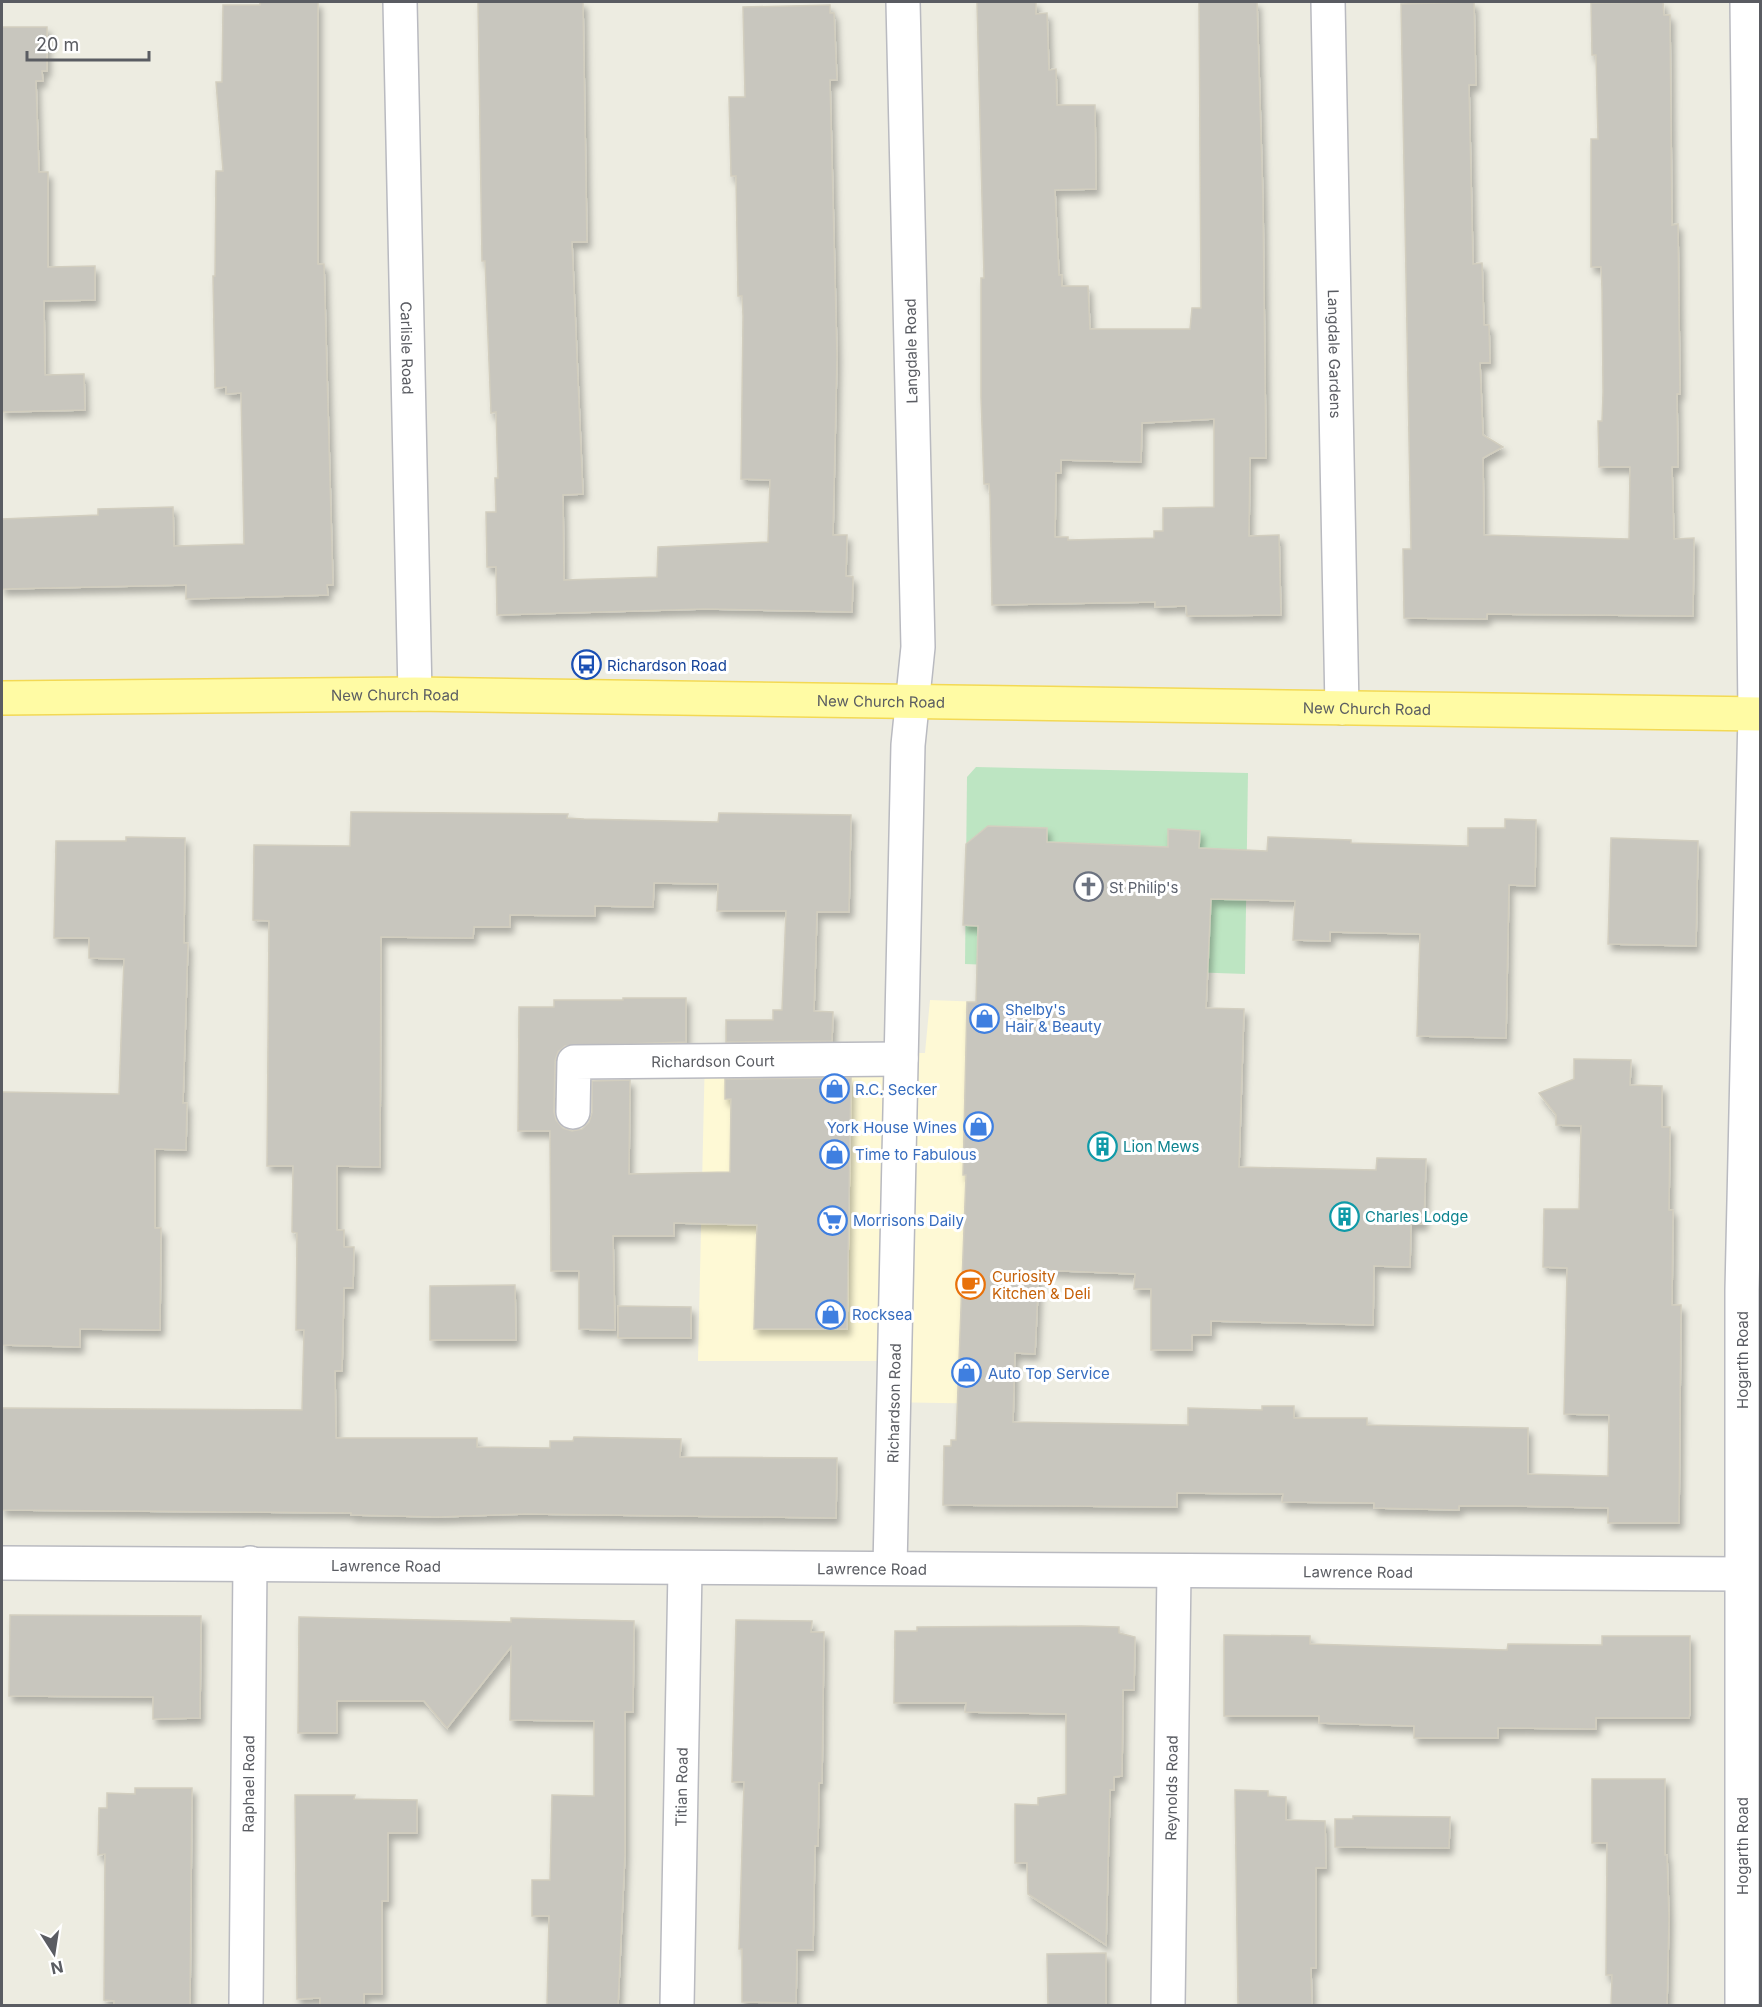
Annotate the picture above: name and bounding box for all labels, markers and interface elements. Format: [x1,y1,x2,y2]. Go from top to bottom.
scale bar [27,24,148,62]
text: 20 m [36,34,79,55]
street label: Langdale Gardens [1324,289,1346,419]
street label: Langdale Road [901,298,921,404]
street label: Carlisle Road [397,301,418,395]
bus stop icon: Richardson Road [570,649,602,681]
place label: Richardson Road [607,656,727,675]
street label: New Church Road [331,684,459,704]
street label: New Church Road [817,690,945,711]
street label: New Church Road [1303,698,1431,719]
church icon: St Philip's [1072,871,1104,903]
place label: St Philip's [1109,878,1179,897]
place label: Shelby's Hair & Beauty [1005,1000,1102,1036]
shop icon: Shelby's Hair & Beauty [968,1002,1000,1034]
street label: Richardson Court [651,1051,775,1071]
shop icon: R.C. Secker [818,1073,850,1105]
place label: R.C. Secker [855,1080,937,1099]
shop icon: York House Wines [962,1111,994,1143]
place label: York House Wines [827,1118,957,1137]
building icon: Lion Mews [1086,1130,1118,1162]
place label: Lion Mews [1123,1137,1199,1156]
shop icon: Time to Fabulous [818,1138,850,1170]
place label: Time to Fabulous [855,1145,977,1164]
building icon: Charles Lodge [1328,1200,1360,1232]
supermarket icon: Morrisons Daily [816,1204,848,1236]
place label: Charles Lodge [1365,1207,1468,1226]
place label: Morrisons Daily [853,1211,964,1230]
place label: Curiosity Kitchen & Deli [992,1267,1091,1303]
cafe icon: Curiosity Kitchen & Deli [955,1269,987,1301]
shop icon: Rocksea [815,1298,847,1330]
place label: Rocksea [852,1305,912,1324]
street label: Hogarth Road [1733,1311,1752,1409]
street label: Richardson Road [883,1343,904,1463]
shop icon: Auto Top Service [951,1357,983,1389]
place label: Auto Top Service [988,1364,1110,1383]
street label: Lawrence Road [331,1556,441,1575]
street label: Lawrence Road [817,1559,927,1578]
street label: Lawrence Road [1303,1562,1413,1581]
street label: Raphael Road [238,1735,258,1833]
street label: Reynolds Road [1161,1735,1181,1841]
street label: Titian Road [671,1747,691,1827]
street label: Hogarth Road [1733,1797,1752,1895]
north arrow [24,1923,84,1983]
text: N [49,1957,65,1979]

